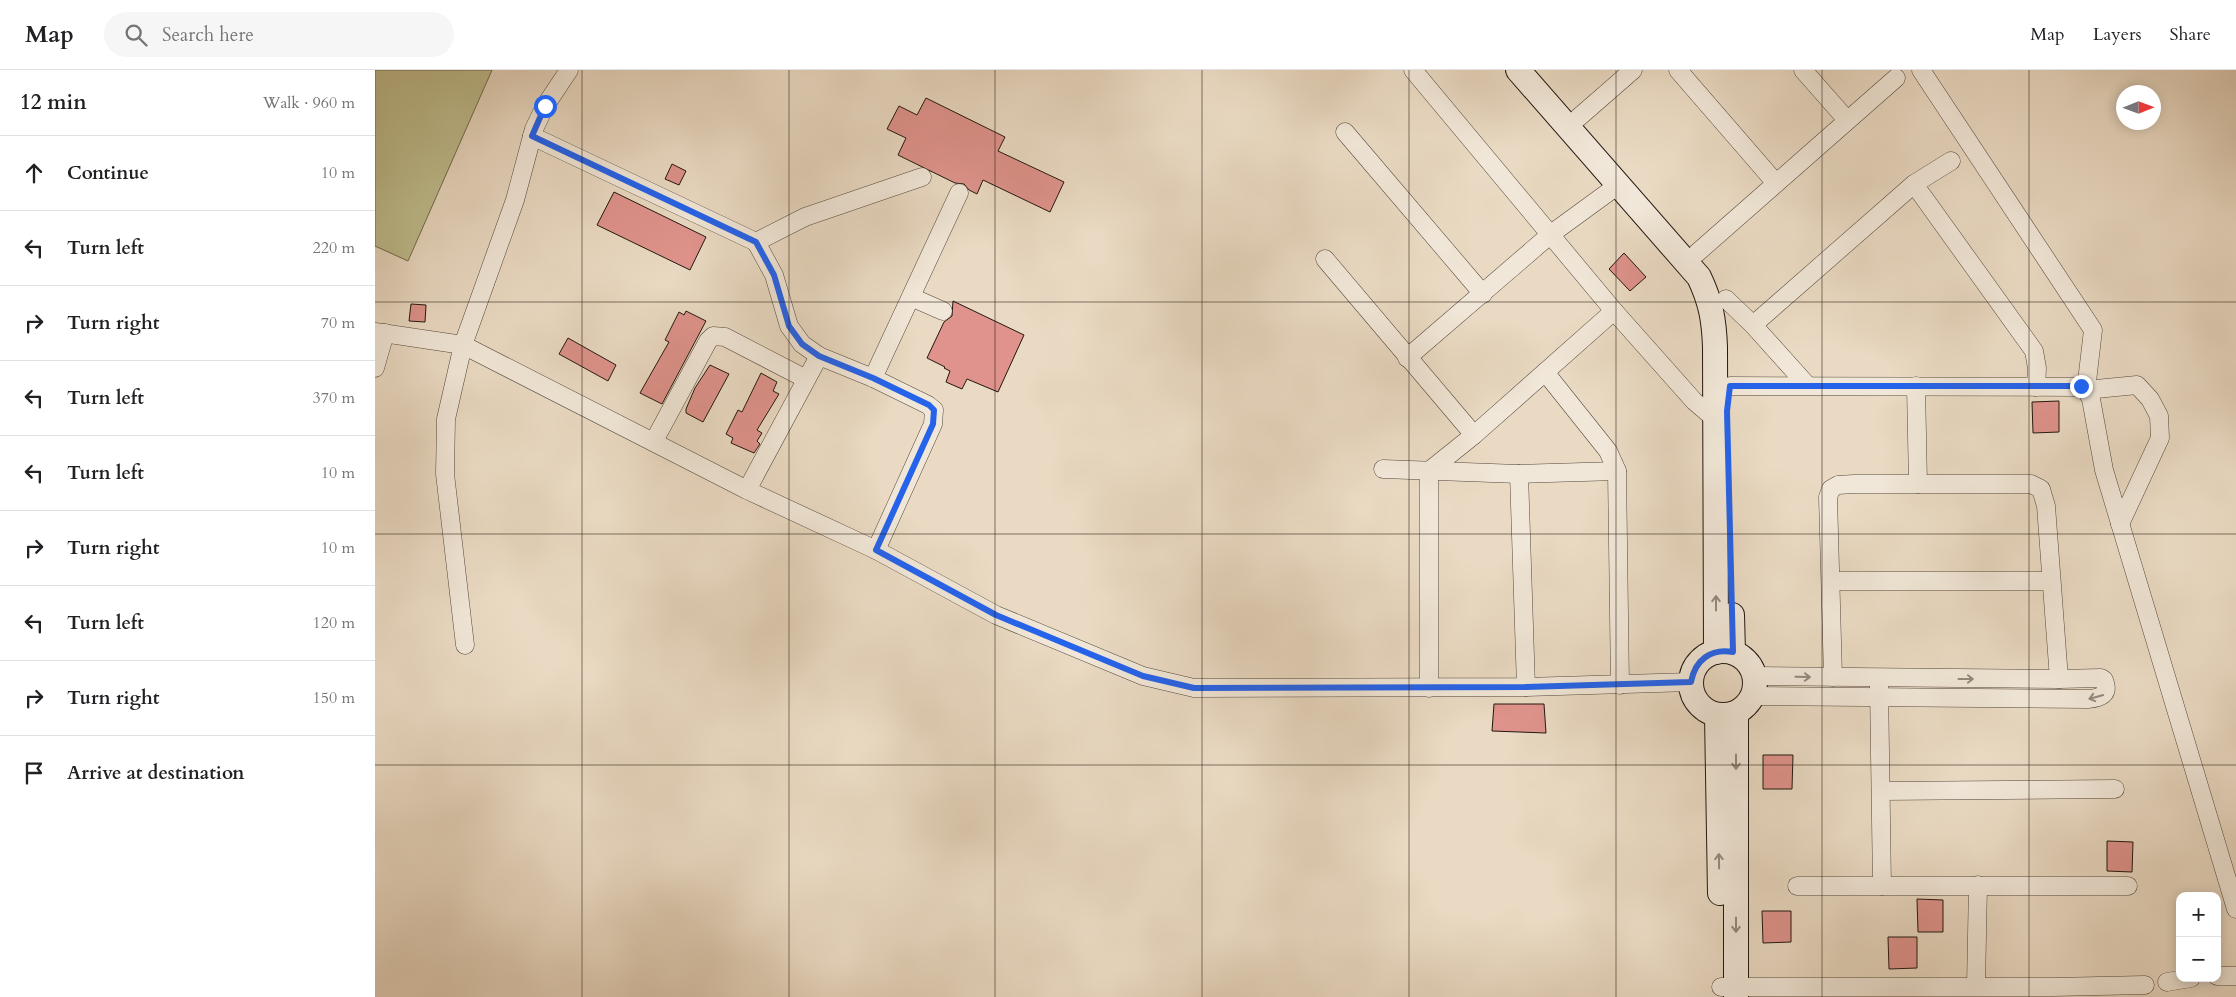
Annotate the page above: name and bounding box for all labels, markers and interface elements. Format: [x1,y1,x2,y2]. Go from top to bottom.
search box [104,12,454,57]
text: Map [25,18,74,51]
icon: search [122,21,150,49]
text: Search here [162,22,254,48]
text: Map [2030,22,2065,47]
text: Layers [2093,22,2142,47]
text: Share [2170,22,2211,47]
north arrow [2116,85,2161,130]
text: 12 min [20,88,87,117]
text: Walk · 960 m [263,92,355,114]
route start [534,95,557,118]
icon: ahead [20,159,48,187]
text: Continue [67,160,149,186]
text: 10 m [321,162,355,184]
icon: left [20,234,48,262]
text: Turn left [67,235,144,261]
text: 220 m [313,237,355,259]
icon: right [20,309,48,337]
text: Turn right [67,310,159,336]
text: 70 m [321,312,355,334]
route end [2070,375,2093,398]
icon: left [20,384,48,412]
text: Turn left [67,385,144,411]
text: 370 m [313,387,355,409]
icon: left [20,459,48,487]
text: Turn left [67,460,144,486]
text: 10 m [321,462,355,484]
icon: right [20,534,48,562]
text: Turn right [67,535,159,561]
text: 10 m [321,537,355,559]
one-way arrow [1711,595,1721,612]
icon: left [20,609,48,637]
text: Turn left [67,610,144,636]
text: 120 m [313,612,355,634]
one-way arrow [1795,672,1811,682]
one-way arrow [1958,674,1974,684]
icon: right [20,684,48,712]
text: Turn right [67,685,159,711]
text: 150 m [313,687,355,709]
one-way arrow [2089,692,2105,702]
one-way arrow [1731,754,1741,770]
icon: arrive [20,759,48,787]
text: Arrive at destination [67,760,244,786]
one-way arrow [1714,853,1724,870]
map controls [2176,892,2221,982]
button: + [2176,892,2221,937]
one-way arrow [1731,916,1741,933]
button: − [2176,937,2221,982]

